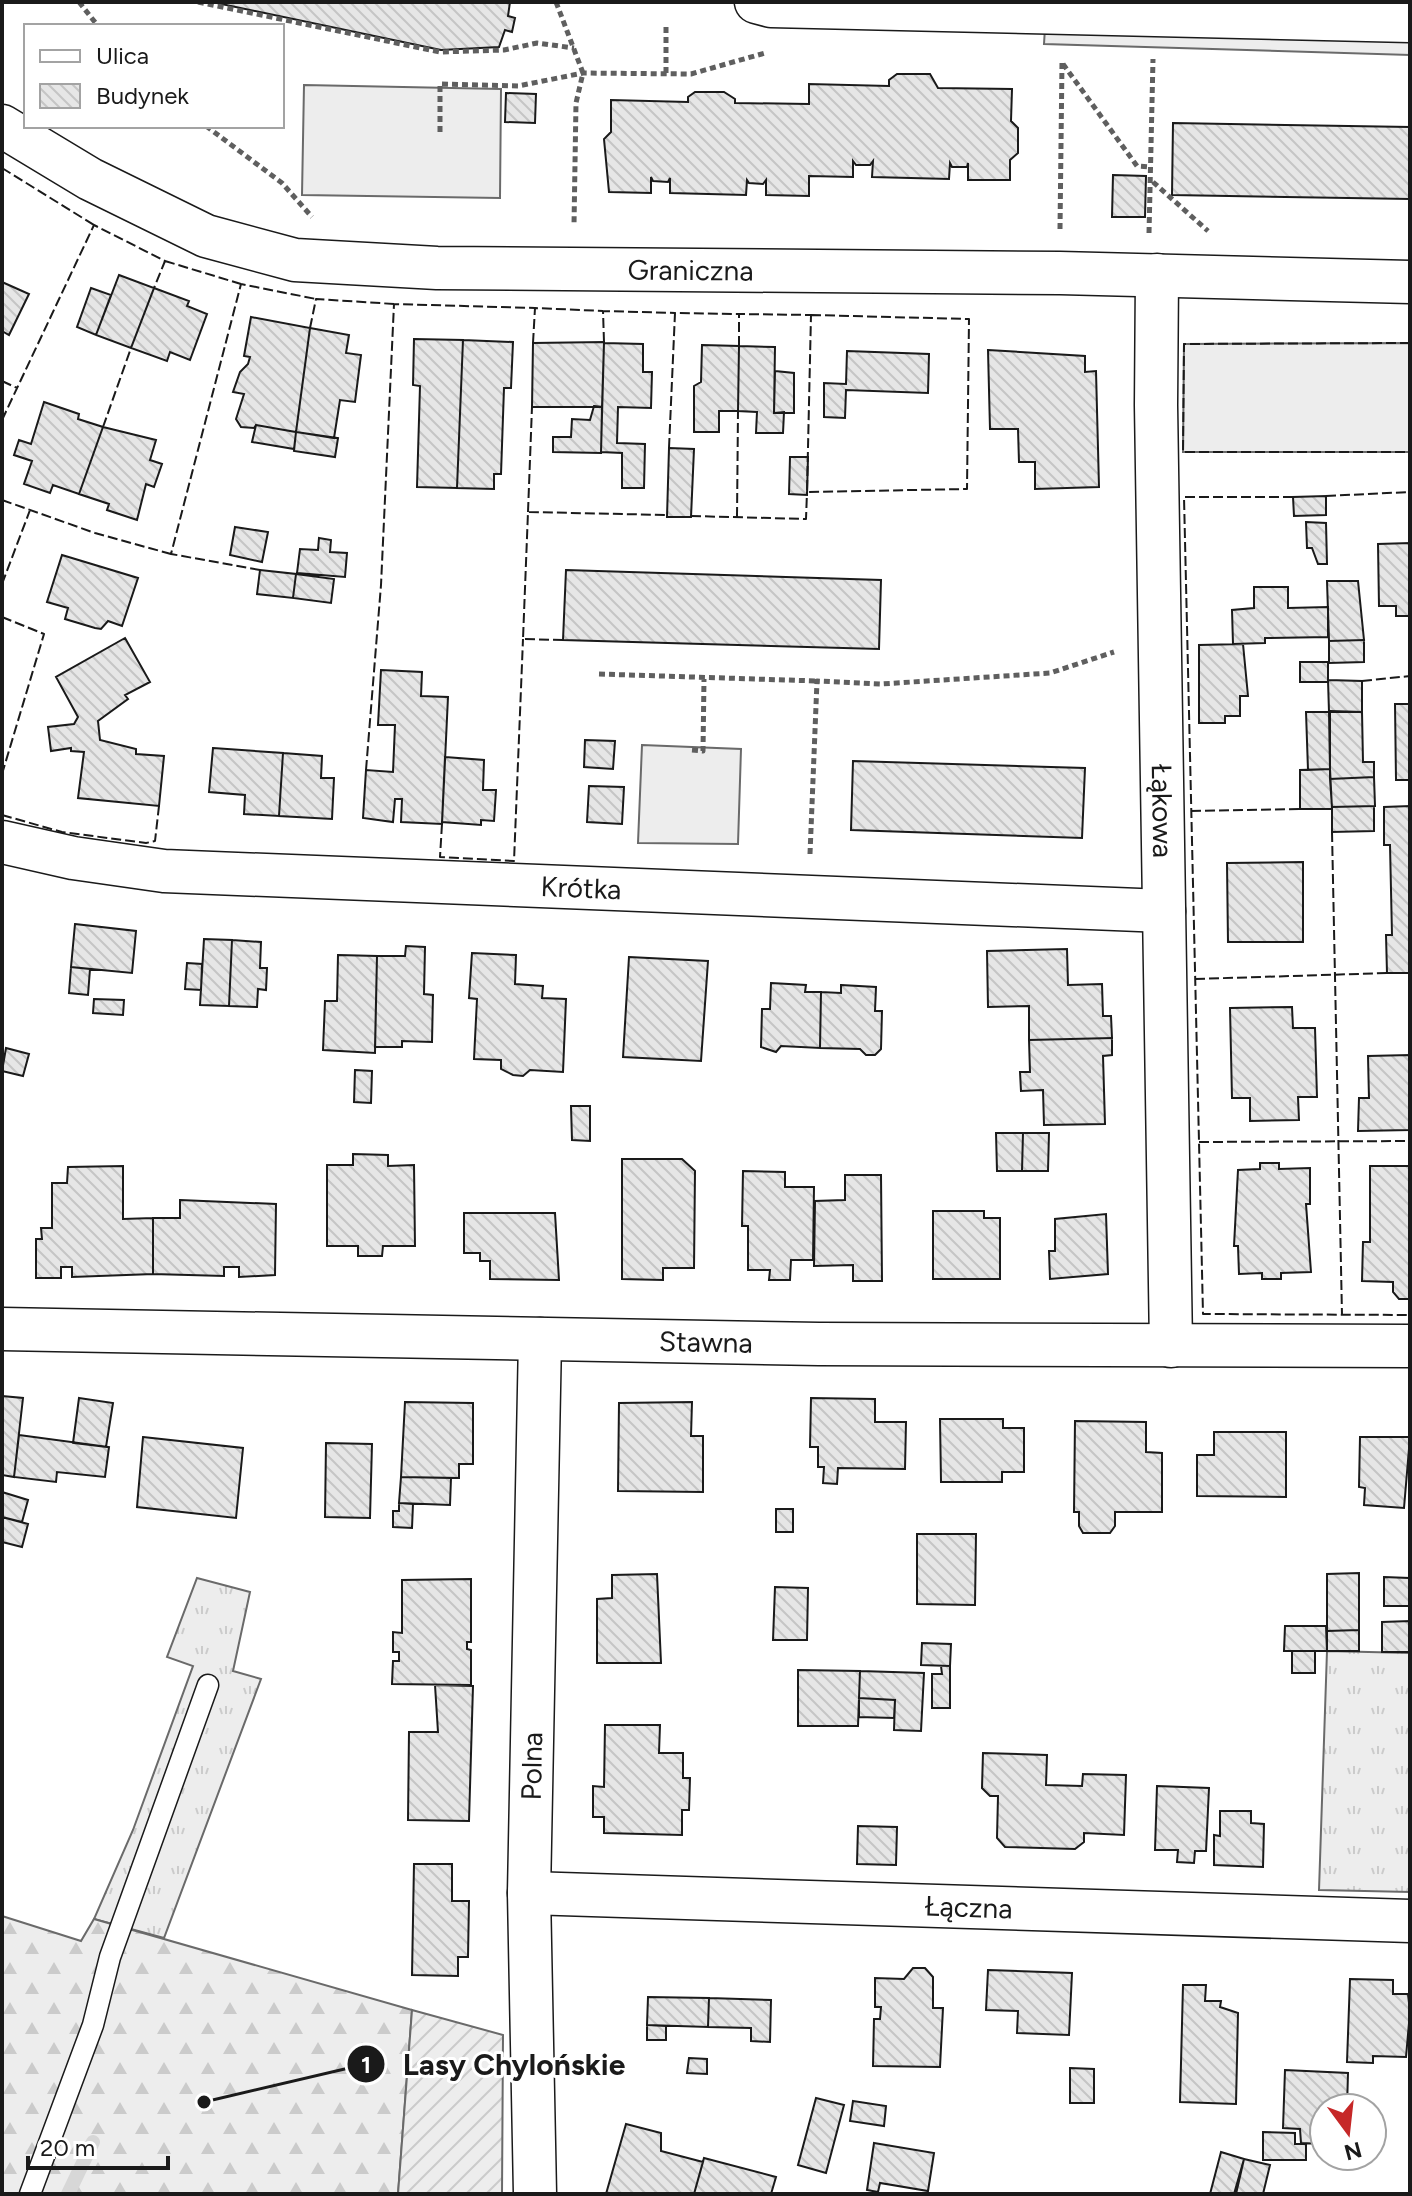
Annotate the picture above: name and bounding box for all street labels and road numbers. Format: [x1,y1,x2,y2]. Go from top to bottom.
street label: Graniczna [627,253,754,288]
street label: Łąkowa [1145,764,1180,858]
street label: Krótka [540,869,622,906]
street label: Stawna [659,1324,753,1360]
street label: Polna [514,1732,549,1801]
street label: Łączna [924,1889,1013,1925]

